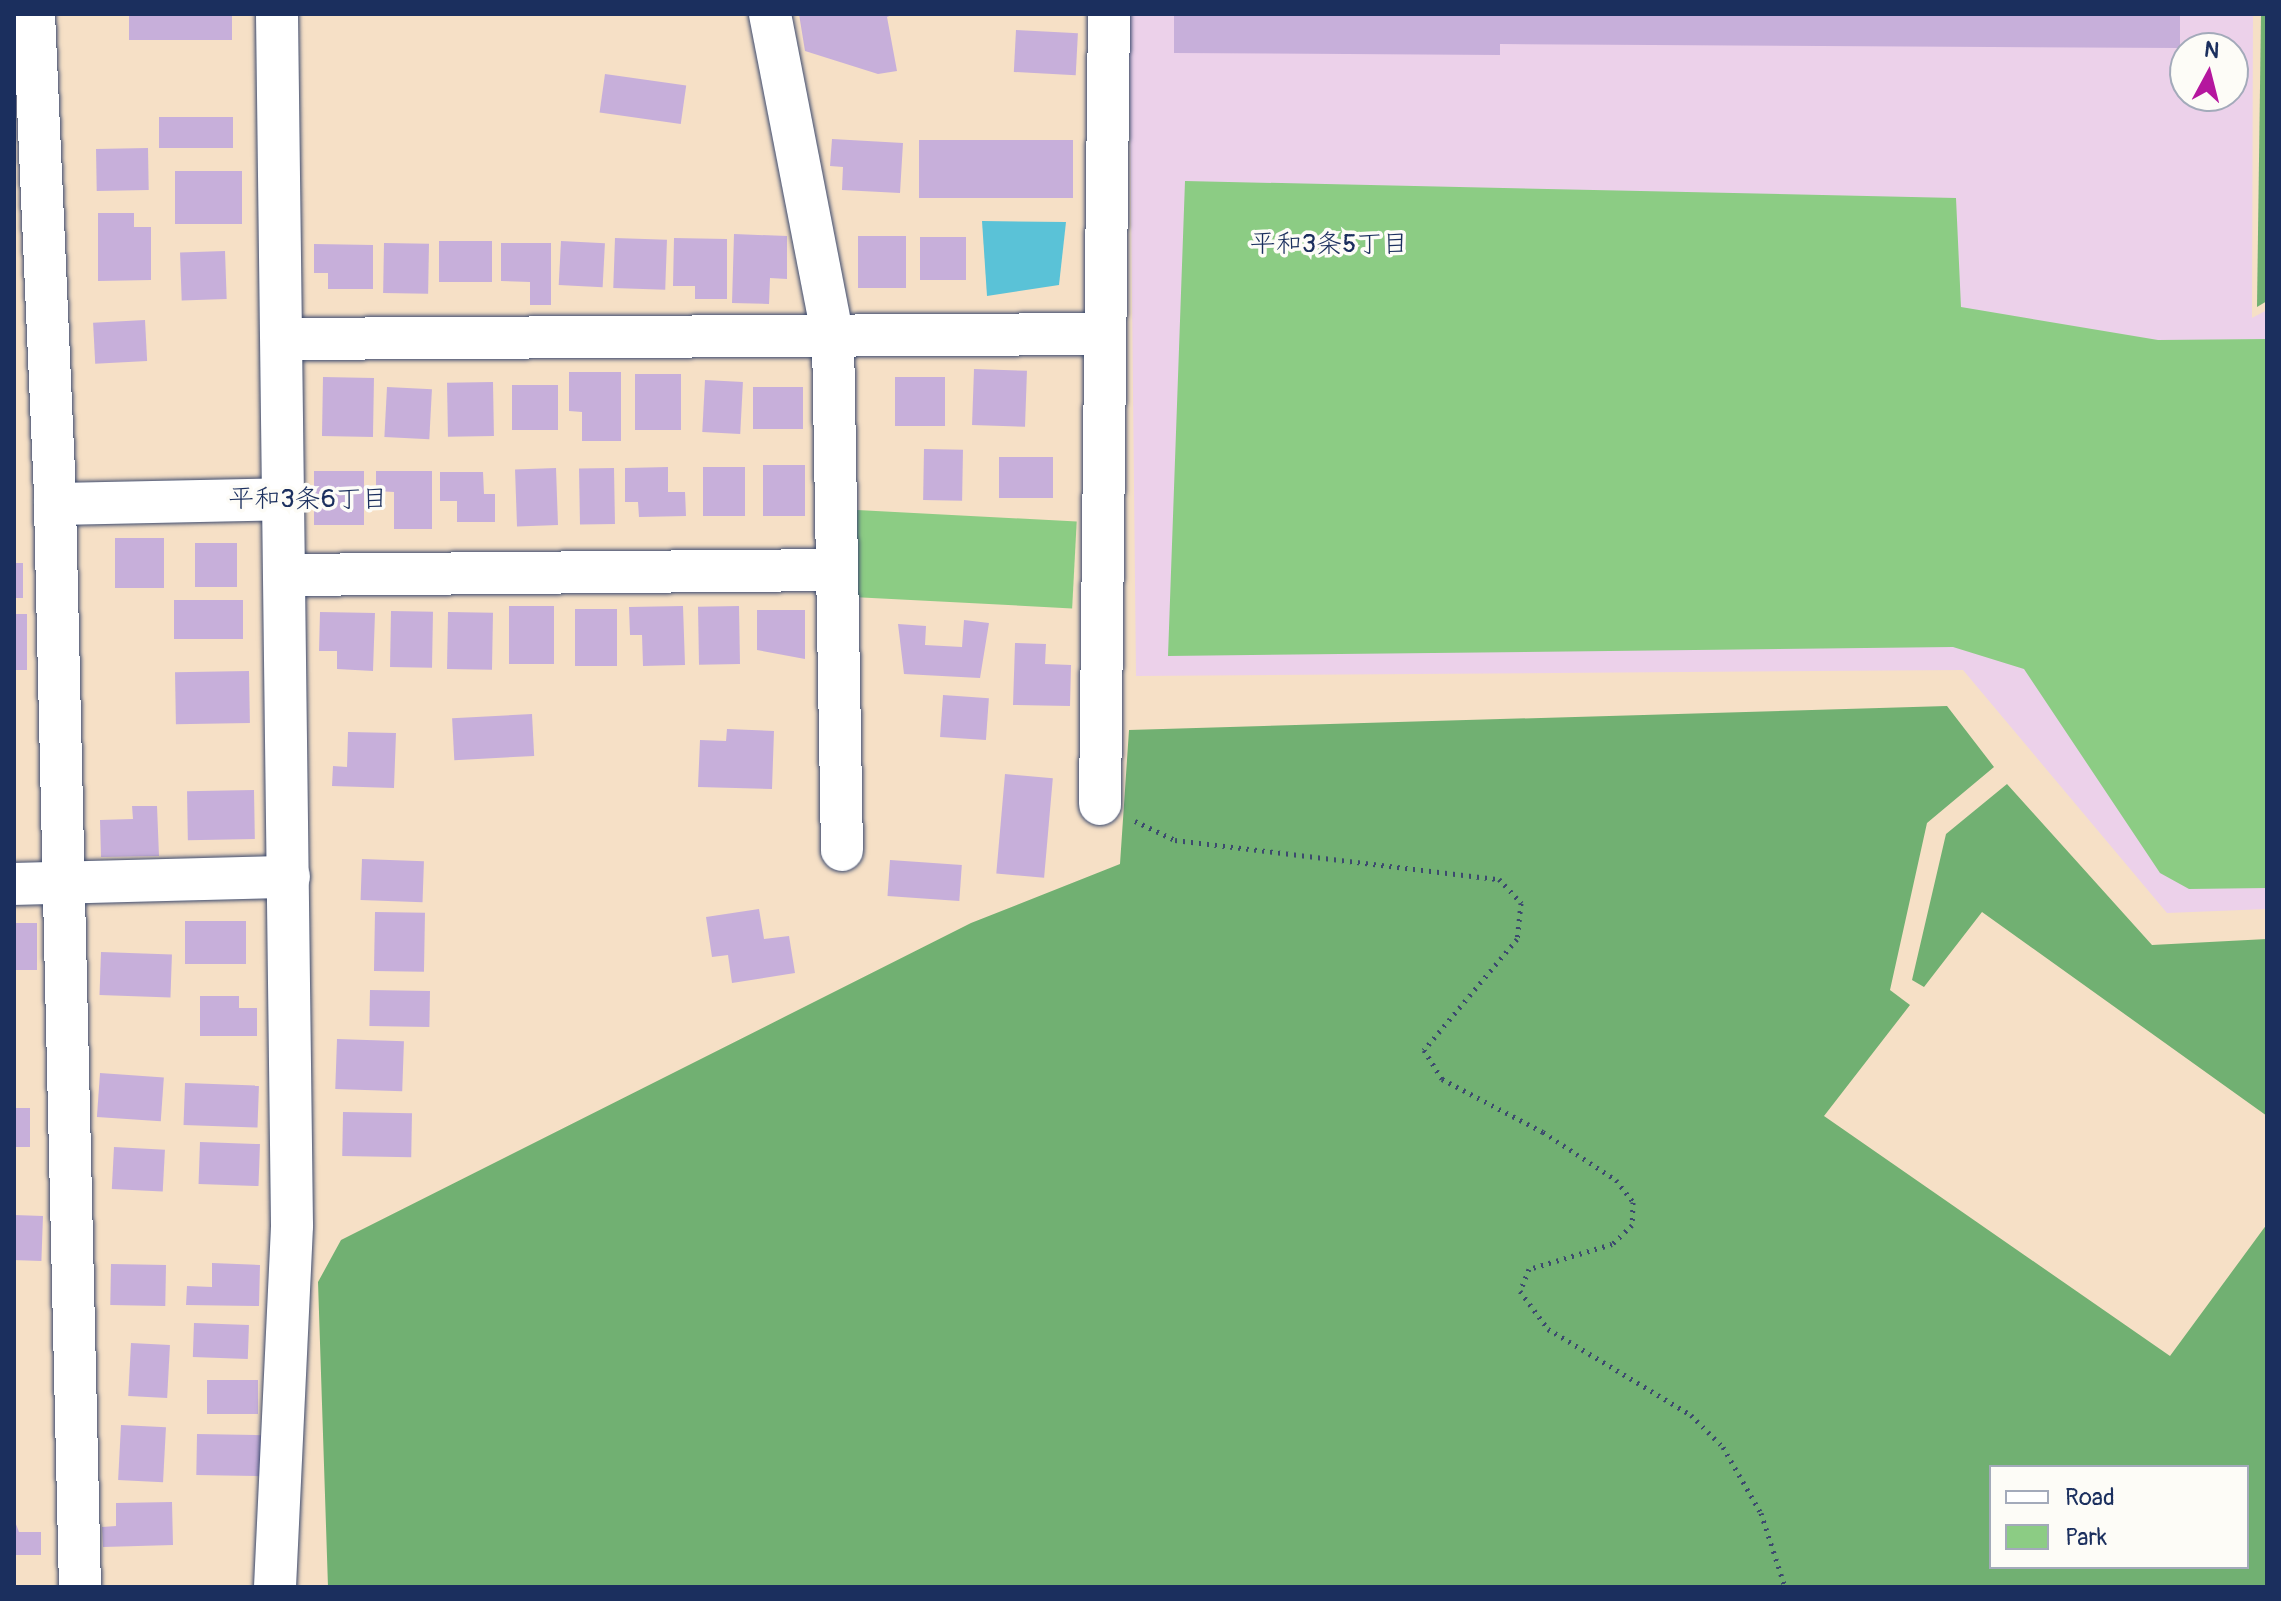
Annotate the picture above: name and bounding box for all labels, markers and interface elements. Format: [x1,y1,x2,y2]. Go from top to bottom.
north arrow [2169,32,2249,112]
text: N [2203,35,2221,65]
district label: 平和3条5丁目 [1250,229,1408,261]
district label: 平和3条6丁目 [228,484,388,516]
legend [1989,1465,2249,1569]
text: Road [2065,1483,2115,1512]
text: Park [2065,1523,2107,1552]

